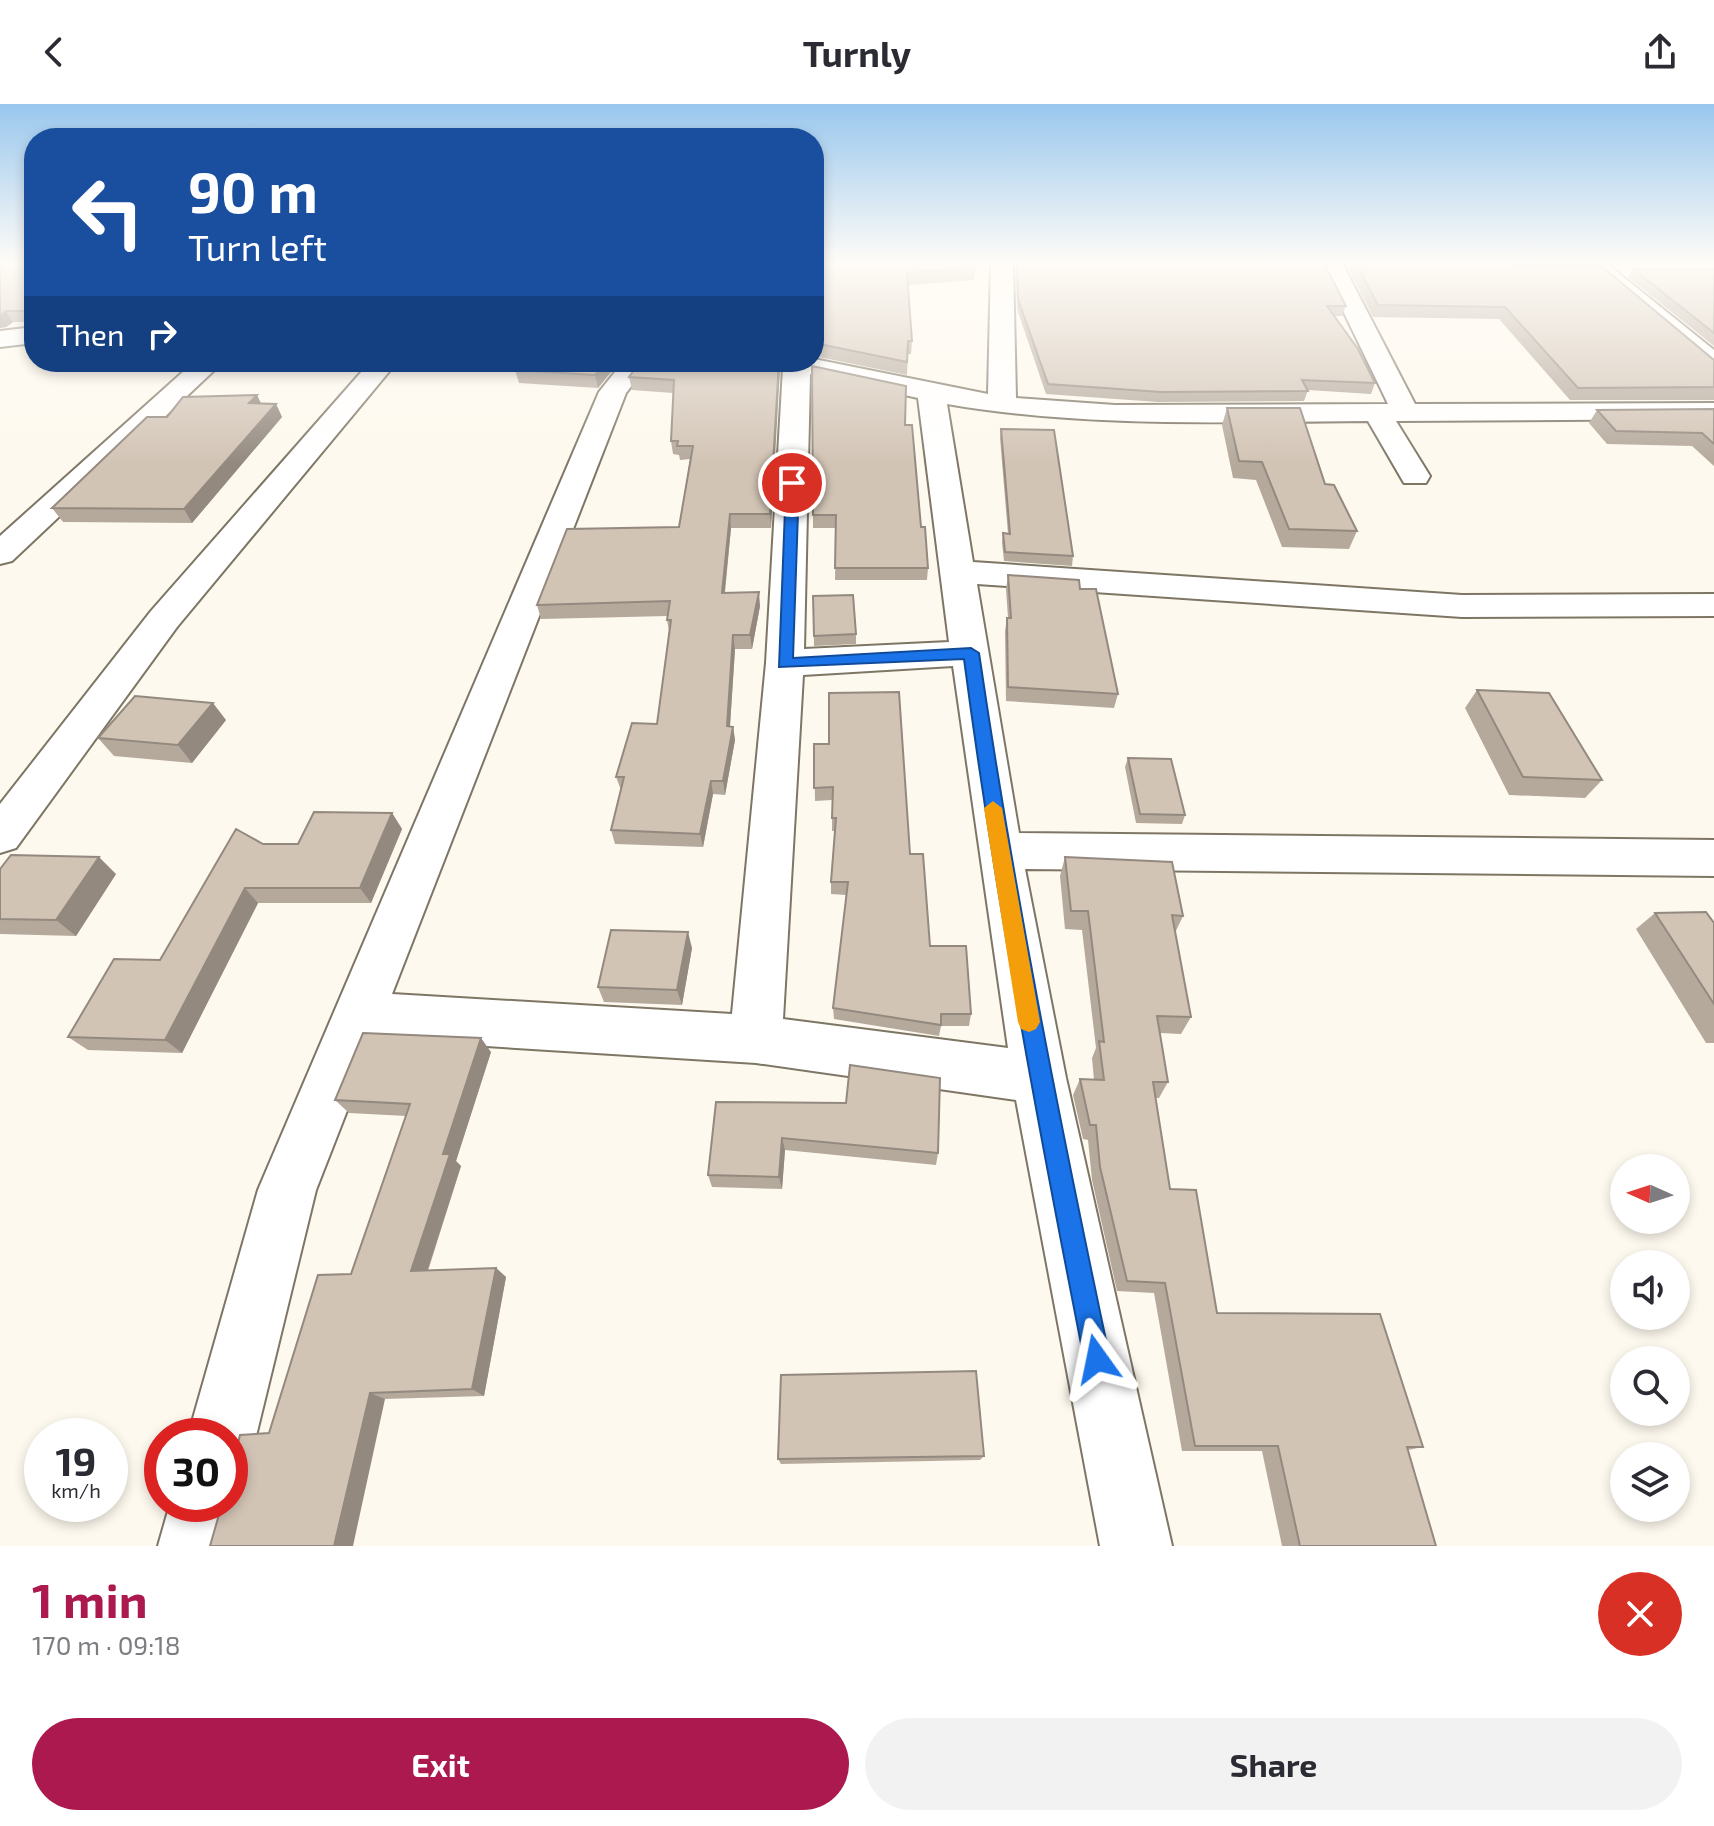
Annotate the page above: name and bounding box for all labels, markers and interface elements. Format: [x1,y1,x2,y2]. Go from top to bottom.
icon: back [32,30,76,74]
icon: share [1638,30,1682,74]
text: Turnly [803,31,911,74]
text: 90 m [188,157,318,224]
icon: left [56,160,160,264]
text: Turn left [188,225,327,268]
icon: right [140,312,184,356]
text: Then [56,316,124,352]
pin [758,449,826,517]
icon: arrive [770,461,814,505]
north arrow [1610,1154,1690,1234]
map controls [1610,1154,1690,1522]
button: sound [1610,1250,1690,1330]
position arrow [1055,1317,1139,1401]
button: search [1610,1346,1690,1426]
speed limit sign: 30 [144,1418,248,1522]
text: 19 [56,1436,96,1484]
button: layers [1610,1442,1690,1522]
text: km/h [51,1478,101,1502]
text: 1 min [32,1570,148,1628]
button: close [1598,1572,1682,1656]
text: 170 m · 09:18 [32,1629,180,1660]
button: Exit [32,1718,849,1810]
button: Share [865,1718,1682,1810]

